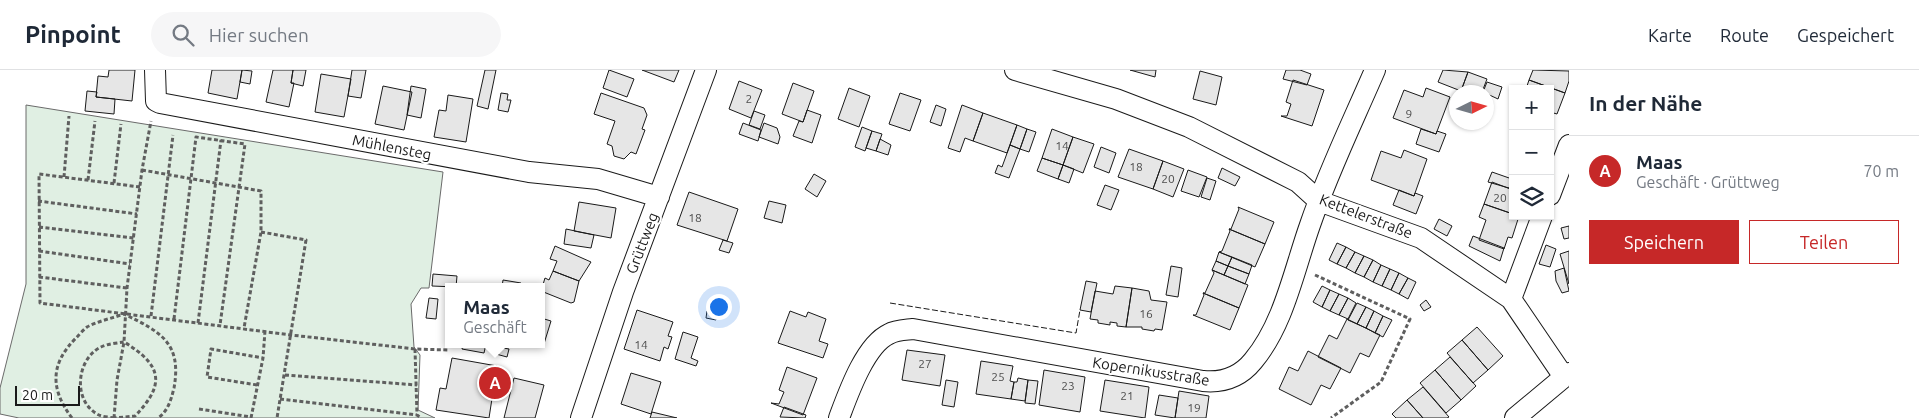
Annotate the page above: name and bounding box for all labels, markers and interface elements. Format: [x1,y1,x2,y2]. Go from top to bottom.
search box [151,12,501,57]
text: Pinpoint [25,21,121,48]
icon: search [169,21,197,49]
text: Hier suchen [209,24,309,46]
text: Karte [1648,25,1692,45]
text: Route [1720,25,1769,45]
text: Gespeichert [1797,25,1894,45]
north arrow [1449,85,1494,130]
map controls [1509,85,1554,220]
button: + [1509,85,1554,130]
text: In der Nähe [1589,91,1702,115]
house number: 2 [746,92,752,105]
house number: 9 [1406,107,1412,120]
button: − [1509,130,1554,175]
street label: Mühlensteg [351,131,433,163]
house number: 14 [1055,139,1069,152]
text: Maas [1636,151,1683,173]
house number: 18 [1129,160,1143,173]
text: A [1599,162,1611,180]
text: 70 m [1863,162,1899,180]
house number: 20 [1161,172,1175,185]
text: Geschäft · Grüttweg [1636,173,1780,191]
button: layers [1509,175,1554,220]
street label: Kettelerstraße [1317,190,1415,242]
house number: 20 [1493,191,1507,204]
street label: Grüttweg [623,210,661,276]
house number: 18 [688,211,702,224]
button: Speichern [1589,220,1739,264]
button: Teilen [1749,220,1899,264]
popup [445,283,545,348]
your location [706,294,732,320]
text: Maas [463,296,510,318]
house number: 16 [1139,307,1153,320]
text: Geschäft [463,318,527,336]
house number: 14 [634,338,648,351]
street label: Kopernikusstraße [1091,353,1211,389]
house number: 27 [918,357,932,370]
pin: A [479,364,511,402]
house number: 25 [991,370,1005,383]
house number: 23 [1061,379,1075,392]
scale bar [15,383,80,406]
text: 20 m [22,387,53,403]
house number: 21 [1120,389,1134,402]
house number: 19 [1187,401,1201,414]

